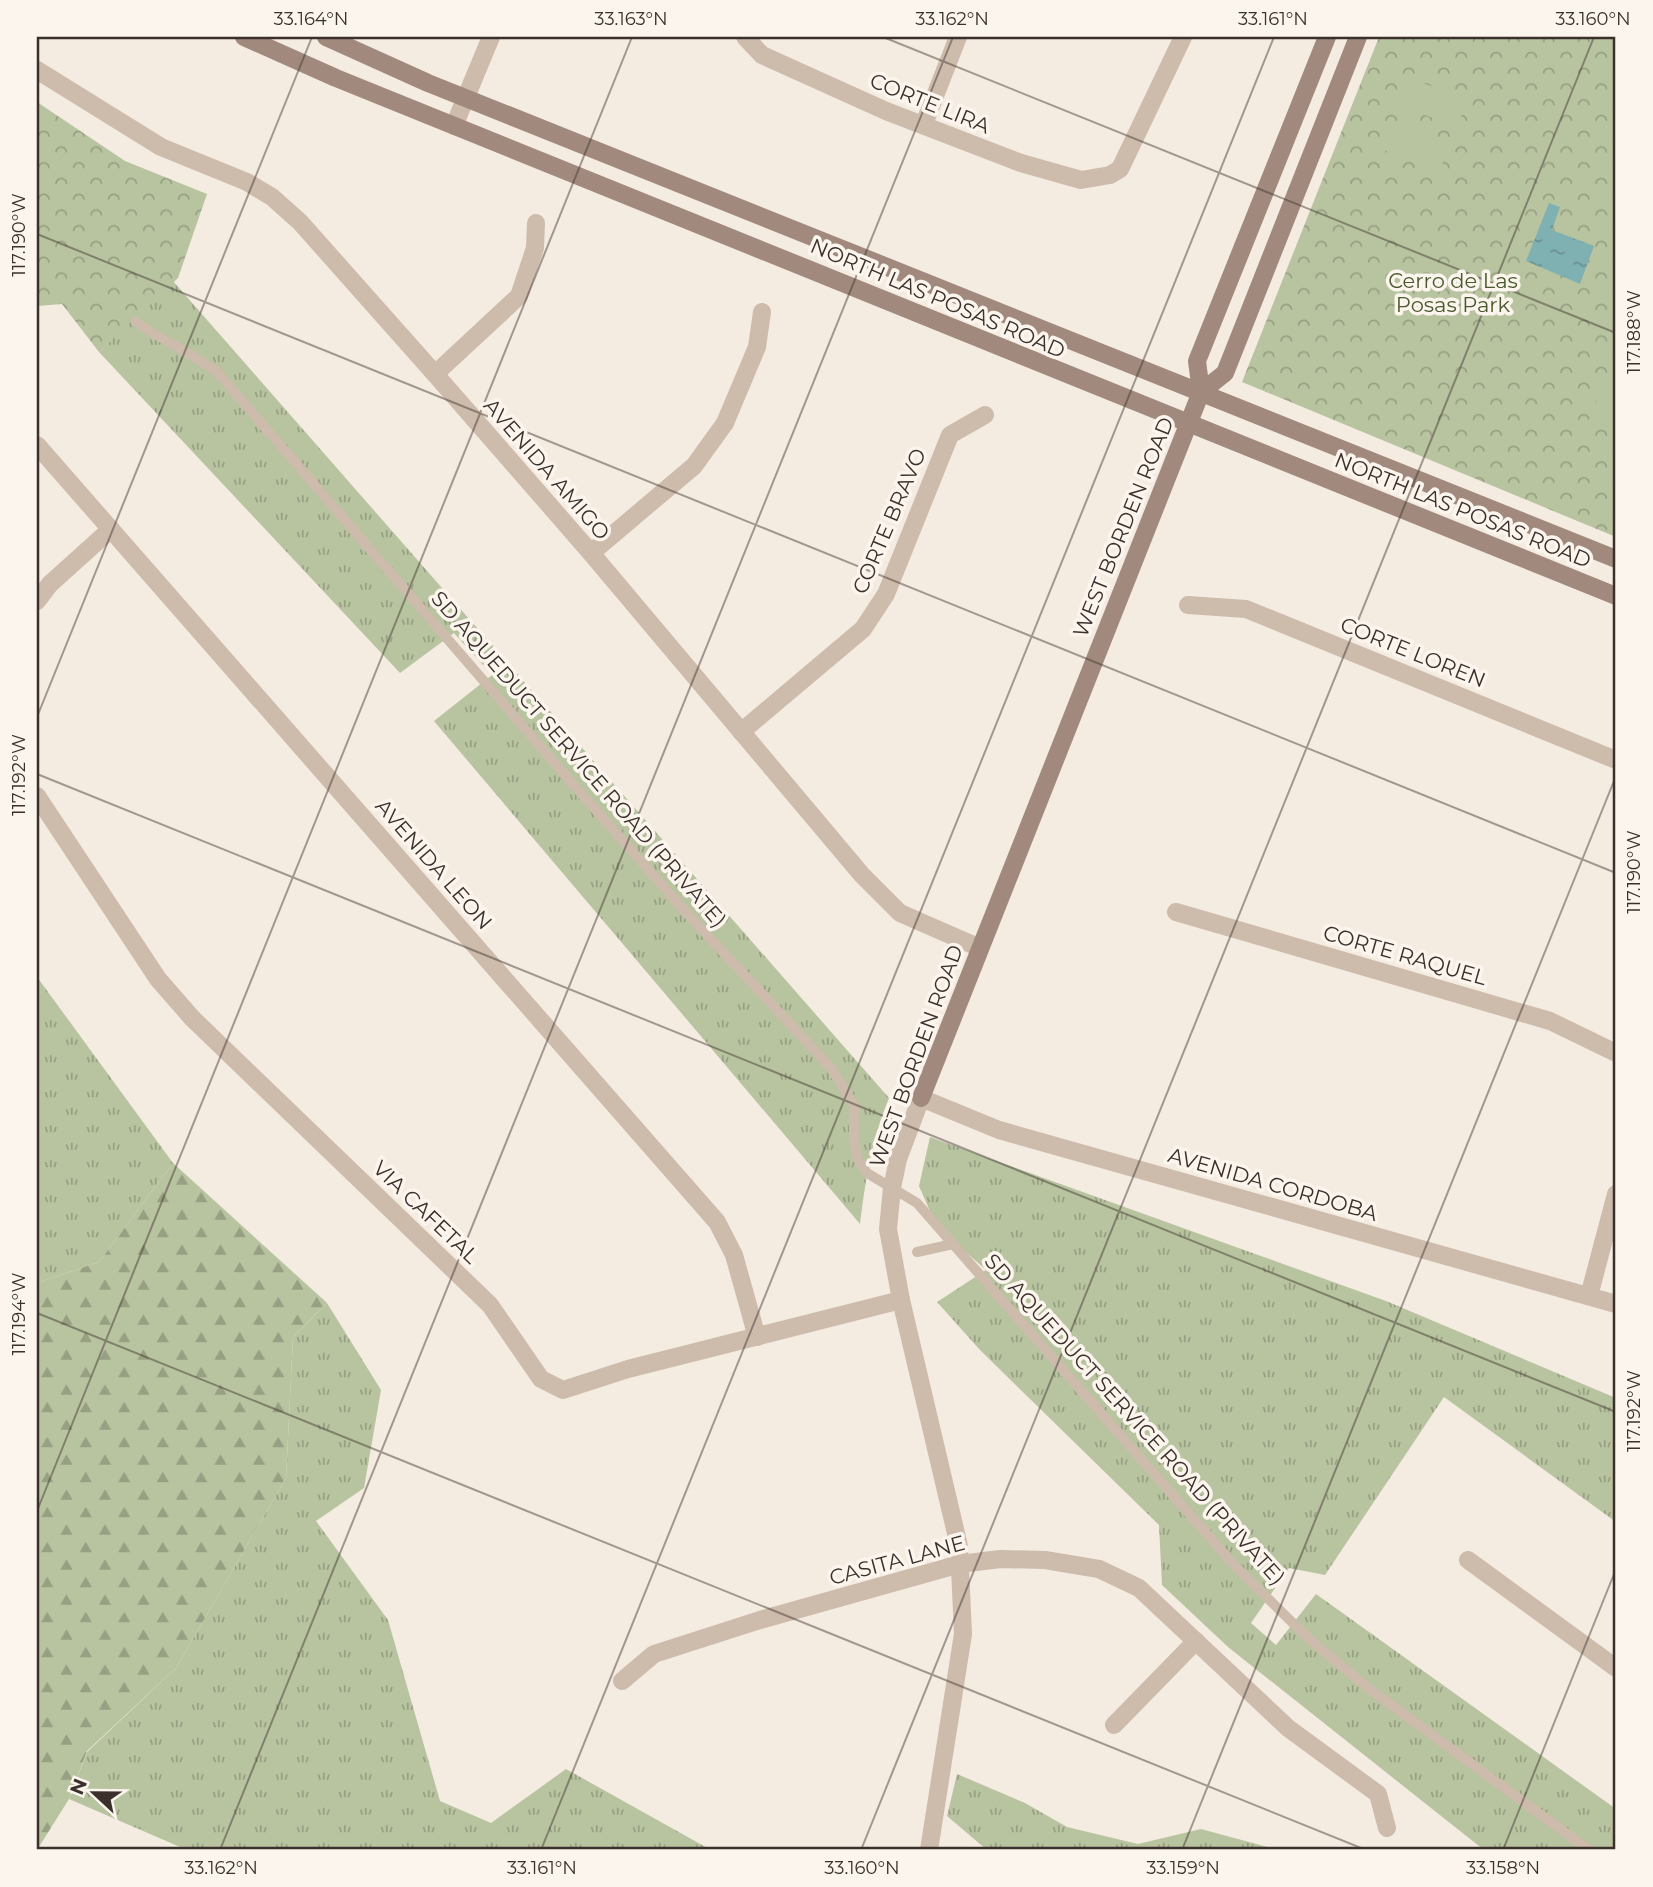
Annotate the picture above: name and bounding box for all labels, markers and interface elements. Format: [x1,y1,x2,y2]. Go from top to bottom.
text: 33.164°N [274,8,348,30]
text: 33.163°N [594,8,668,30]
text: 33.162°N [915,8,989,30]
text: 33.161°N [1238,8,1308,30]
text: 33.160°N [1555,8,1631,30]
street label: CORTE LIRA [866,68,995,139]
text: 117.190°W [8,193,30,277]
street label: NORTH LAS POSAS ROAD [807,233,1069,363]
park label: Cerro de Las Posas Park [1388,268,1518,317]
text: 117.188°W [1623,290,1645,374]
street label: AVENIDA AMIGO [479,393,615,545]
street label: WEST BORDEN ROAD [1067,413,1179,641]
street label: CORTE BRAVO [847,445,931,597]
street label: NORTH LAS POSAS ROAD [1331,447,1595,573]
street label: SD AQUEDUCT SERVICE ROAD (PRIVATE) [426,586,732,932]
street label: CORTE LOREN [1337,611,1489,693]
text: 117.192°W [8,734,30,816]
street label: AVENIDA LEON [370,794,498,934]
text: 117.190°W [1623,830,1645,914]
street label: CORTE RAQUEL [1320,920,1490,990]
street label: WEST BORDEN ROAD [864,941,968,1171]
street label: AVENIDA CORDOBA [1165,1142,1381,1226]
street label: VIA CAFETAL [368,1155,484,1269]
street label: SD AQUEDUCT SERVICE ROAD (PRIVATE) [980,1248,1290,1590]
text: 117.194°W [8,1272,30,1356]
text: 117.192°W [1623,1370,1645,1452]
street label: CASITA LANE [827,1530,967,1590]
north arrow [60,1758,130,1828]
text: N [65,1775,92,1798]
text: 33.162°N [184,1857,258,1879]
text: 33.161°N [507,1857,577,1879]
text: 33.160°N [824,1857,900,1879]
text: 33.159°N [1146,1857,1220,1879]
text: 33.158°N [1466,1857,1540,1879]

